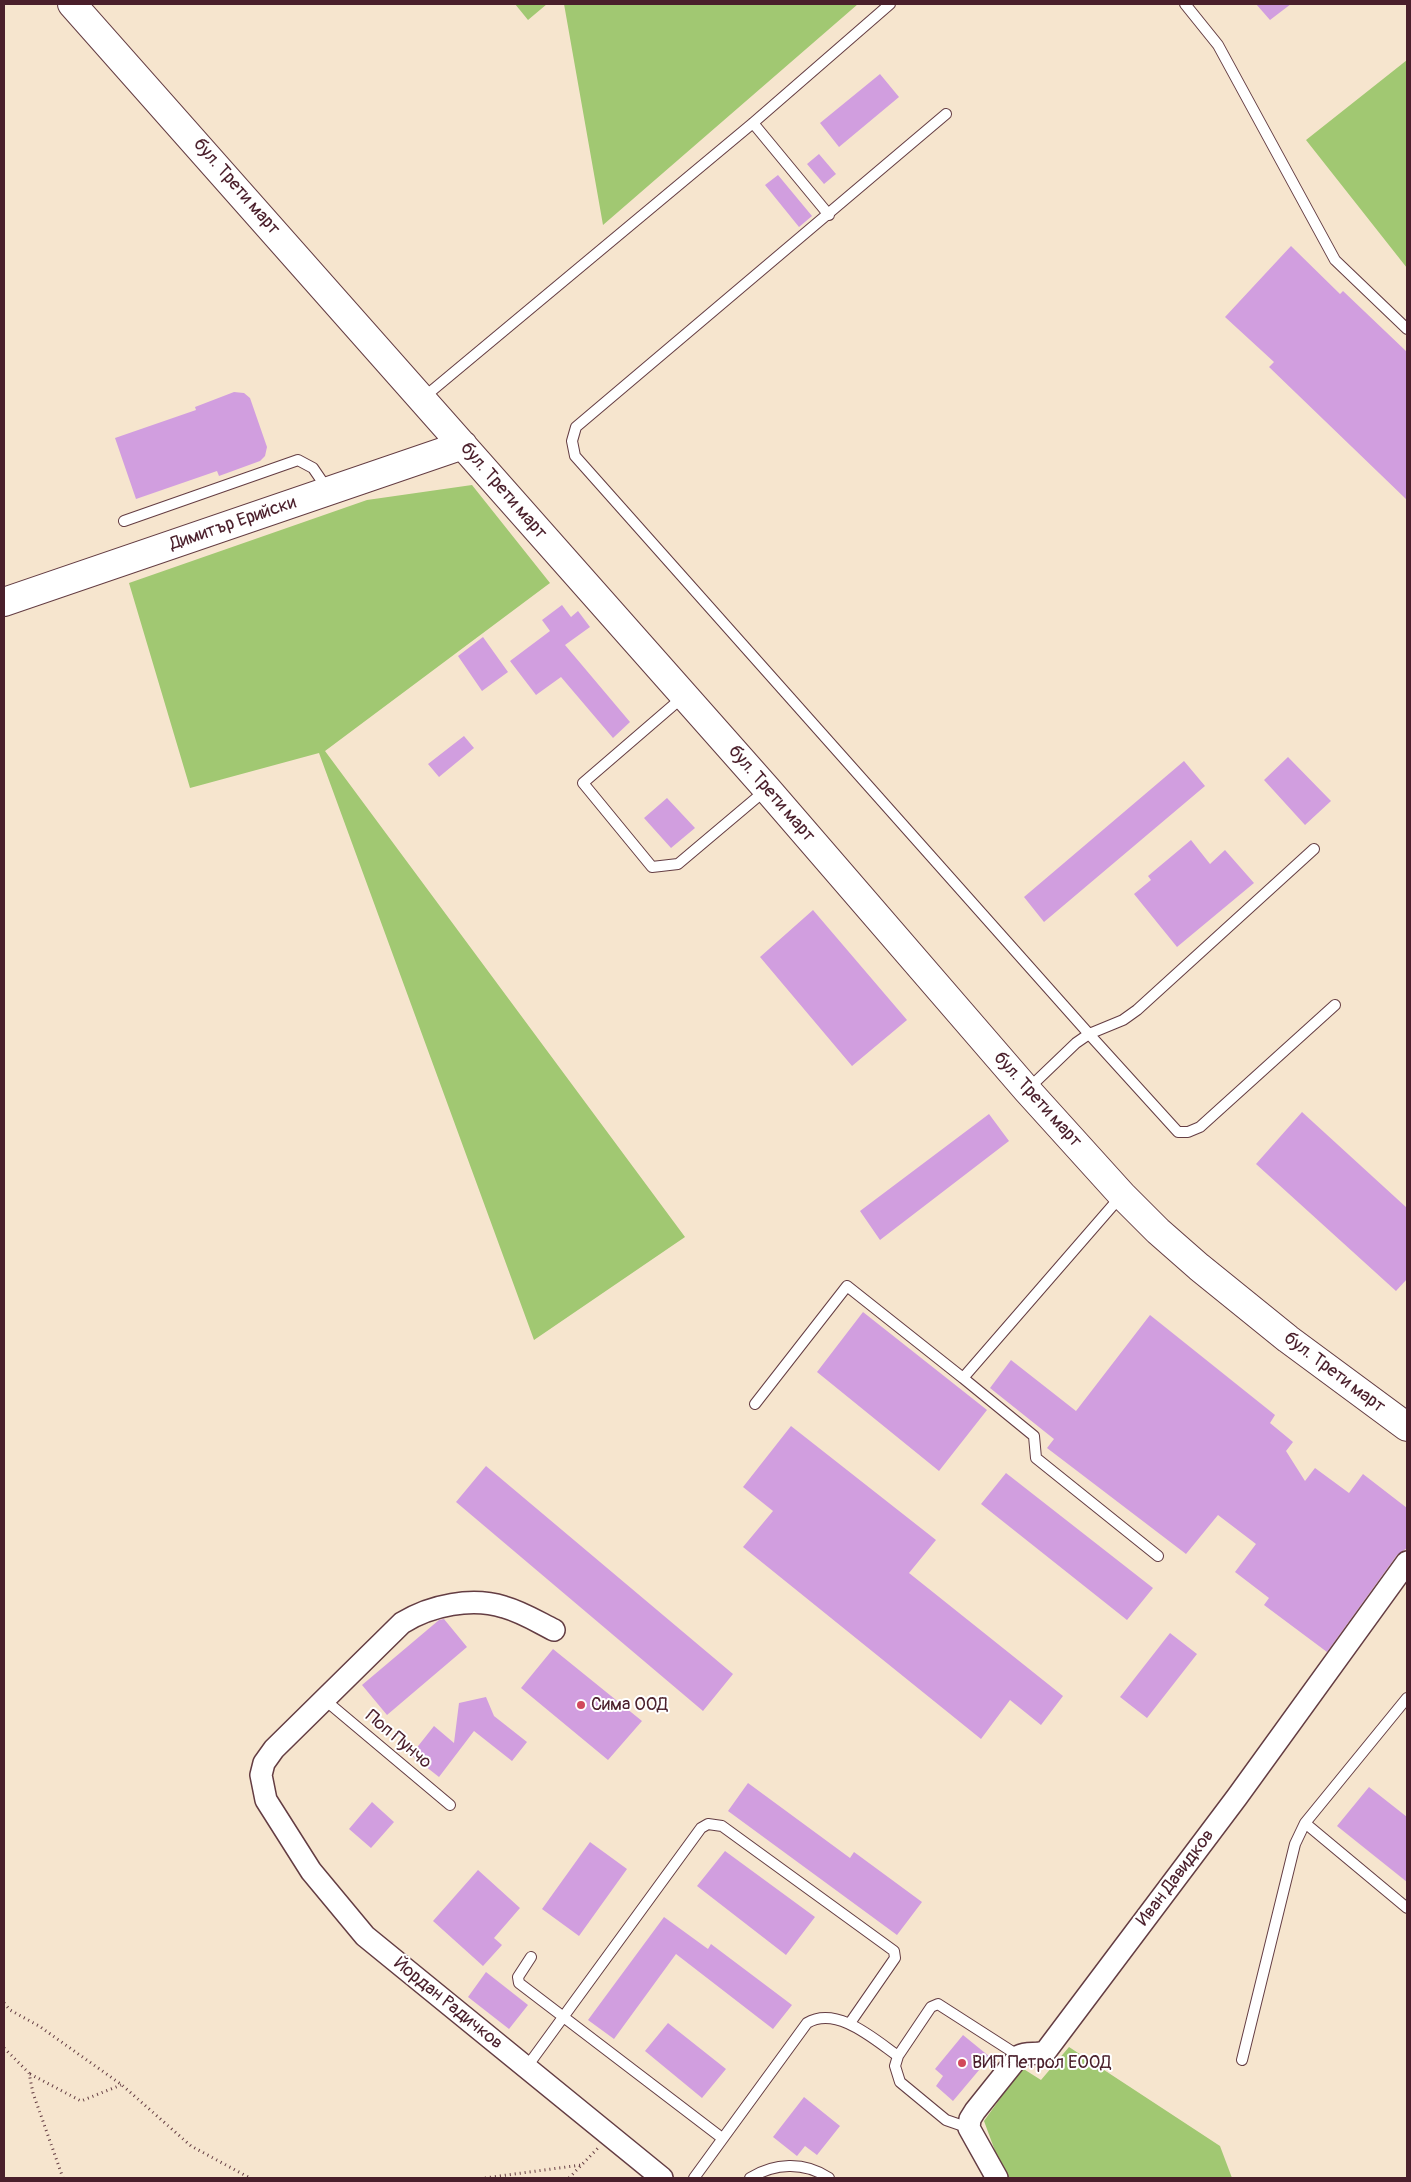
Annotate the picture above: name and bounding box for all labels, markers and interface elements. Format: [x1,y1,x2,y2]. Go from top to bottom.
street label: бул. Трети март [188,134,284,240]
street label: бул. Трети март [455,438,551,544]
street label: Димитър Ерийски [167,492,299,556]
street label: бул. Трети март [723,741,819,847]
street label: бул. Трети март [988,1048,1086,1152]
street label: бул. Трети март [1279,1328,1389,1418]
place label: Сима ООД [591,1694,668,1716]
marker: Сима ООД [575,1699,587,1711]
street label: Поп Пунчо [361,1706,435,1774]
street label: Иван Давидков [1133,1825,1219,1931]
street label: Йордан Радичков [389,1953,507,2055]
place label: ВИП Петрол ЕООД [972,2052,1111,2074]
marker: ВИП Петрол ЕООД [956,2057,968,2069]

